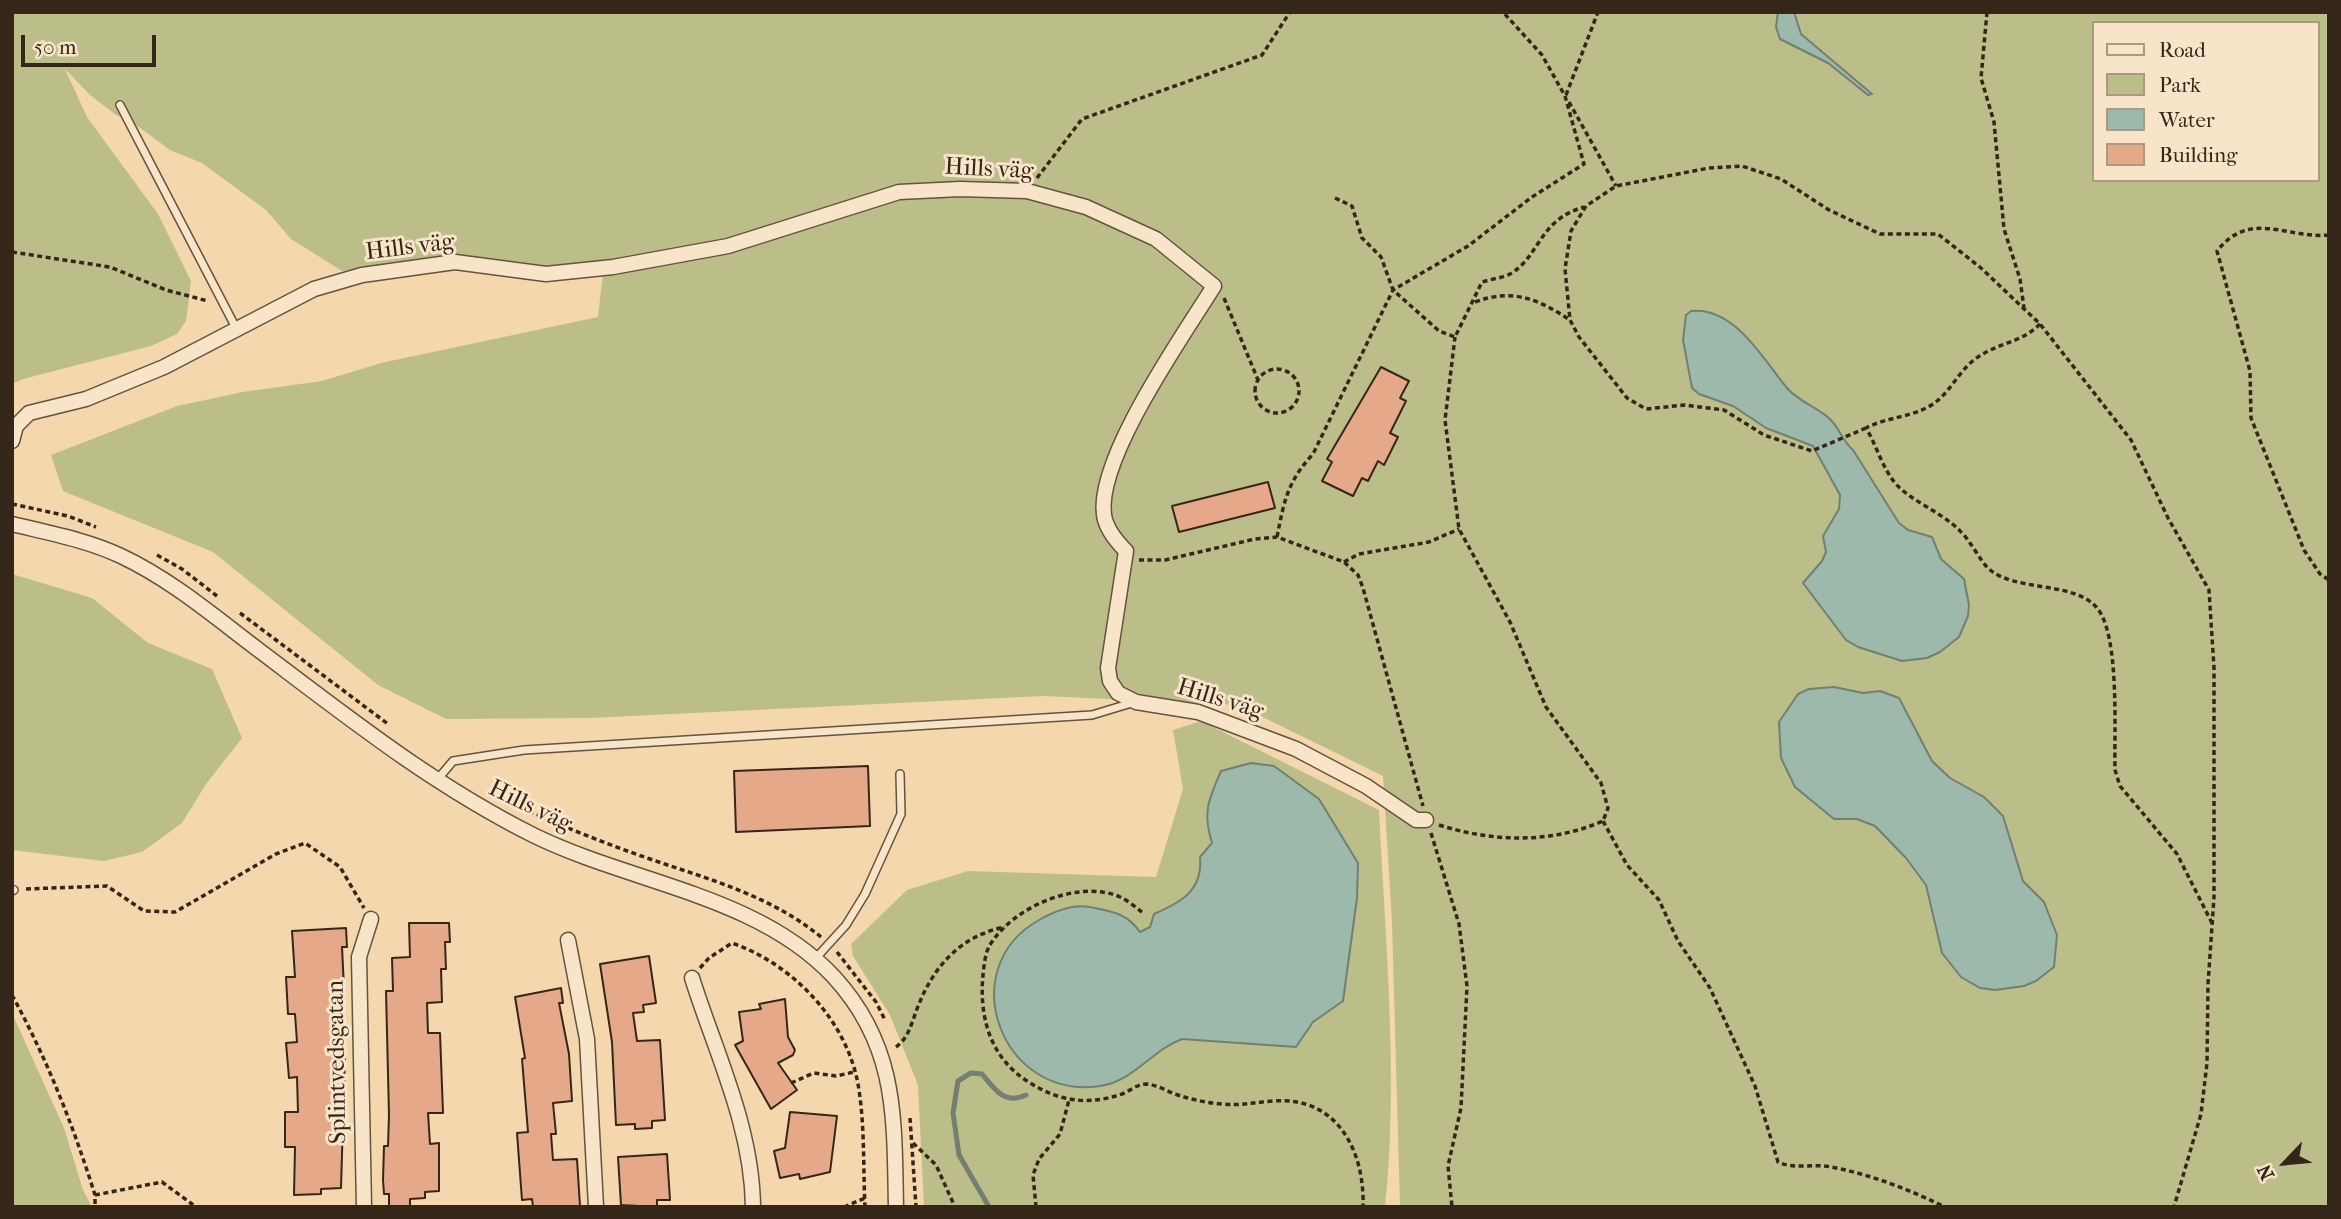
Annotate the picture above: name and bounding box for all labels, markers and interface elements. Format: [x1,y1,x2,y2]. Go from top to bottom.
scale bar [24,21,159,65]
legend [2092,21,2320,182]
text: 50 m [34,35,77,59]
text: Road [2159,38,2206,62]
text: Park [2159,73,2201,97]
text: Water [2159,108,2215,132]
text: Building [2159,143,2237,167]
street label: Hills väg [944,153,1034,187]
street label: Hills väg [364,228,456,268]
street label: Hills väg [1173,673,1267,727]
street label: Hills väg [484,775,576,839]
street label: Splintvedsgatan [322,980,354,1144]
north arrow [2250,1128,2320,1198]
text: N [2253,1161,2279,1184]

